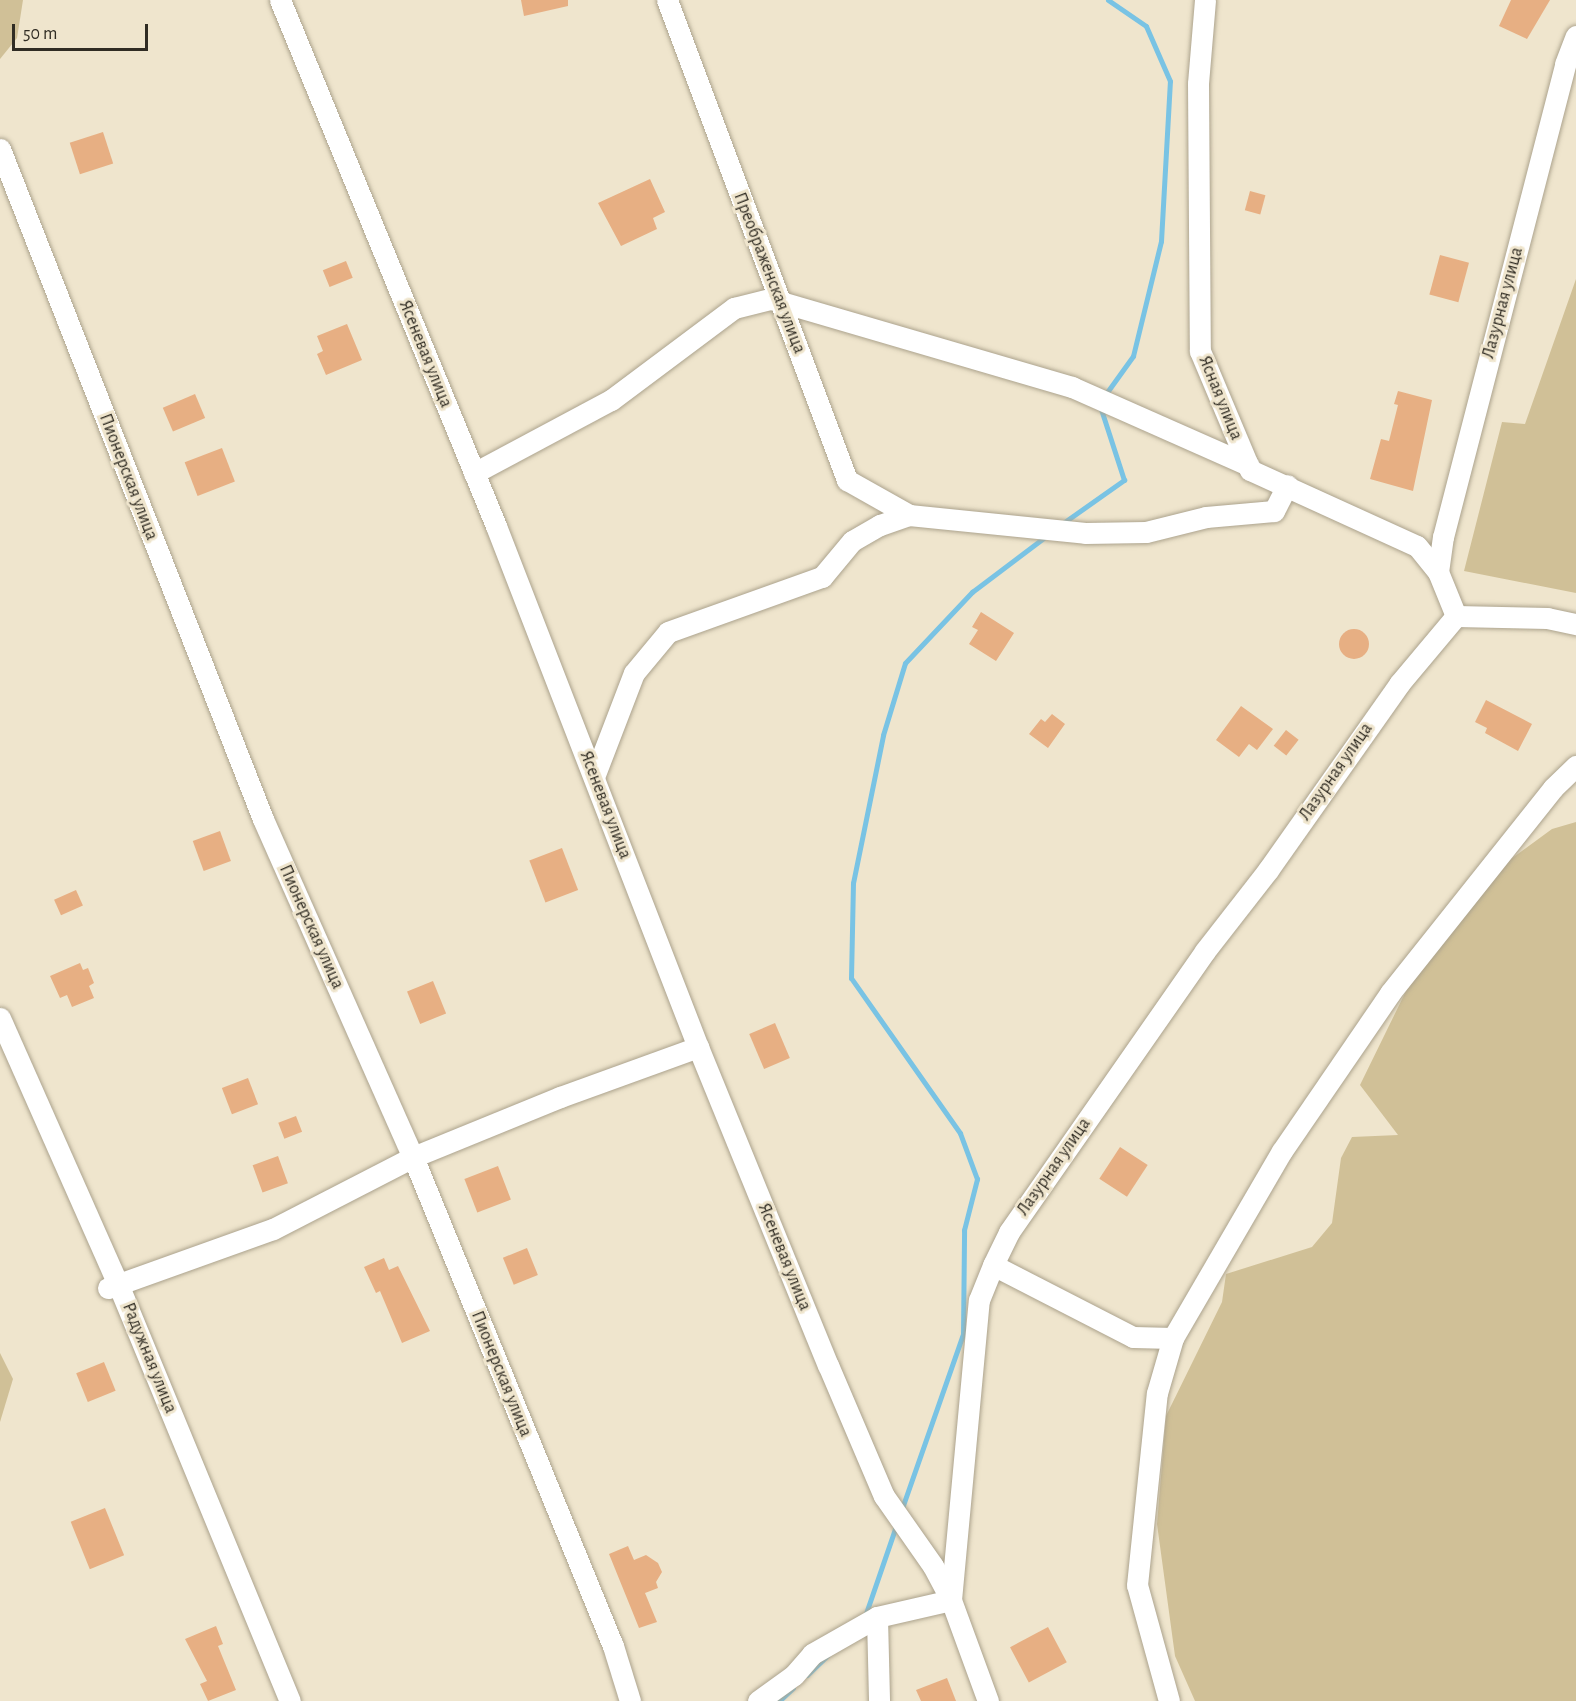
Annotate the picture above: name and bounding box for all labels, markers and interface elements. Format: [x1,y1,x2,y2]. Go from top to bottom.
scale bar [15,12,152,50]
text: 50 m [23,25,57,43]
street label: Преображенская улица [728,189,810,357]
street label: Лазурная улица [1478,245,1528,361]
street label: Ясеневая улица [394,297,456,411]
street label: Ясная улица [1193,353,1247,443]
street label: Пионерская улица [94,411,162,543]
street label: Лазурная улица [1294,719,1378,825]
street label: Ясеневая улица [574,748,636,862]
street label: Пионерская улица [274,861,348,993]
street label: Лазурная улица [1012,1114,1096,1220]
street label: Ясеневая улица [753,1200,815,1314]
street label: Радужная улица [117,1300,181,1416]
street label: Пионерская улица [466,1308,536,1440]

